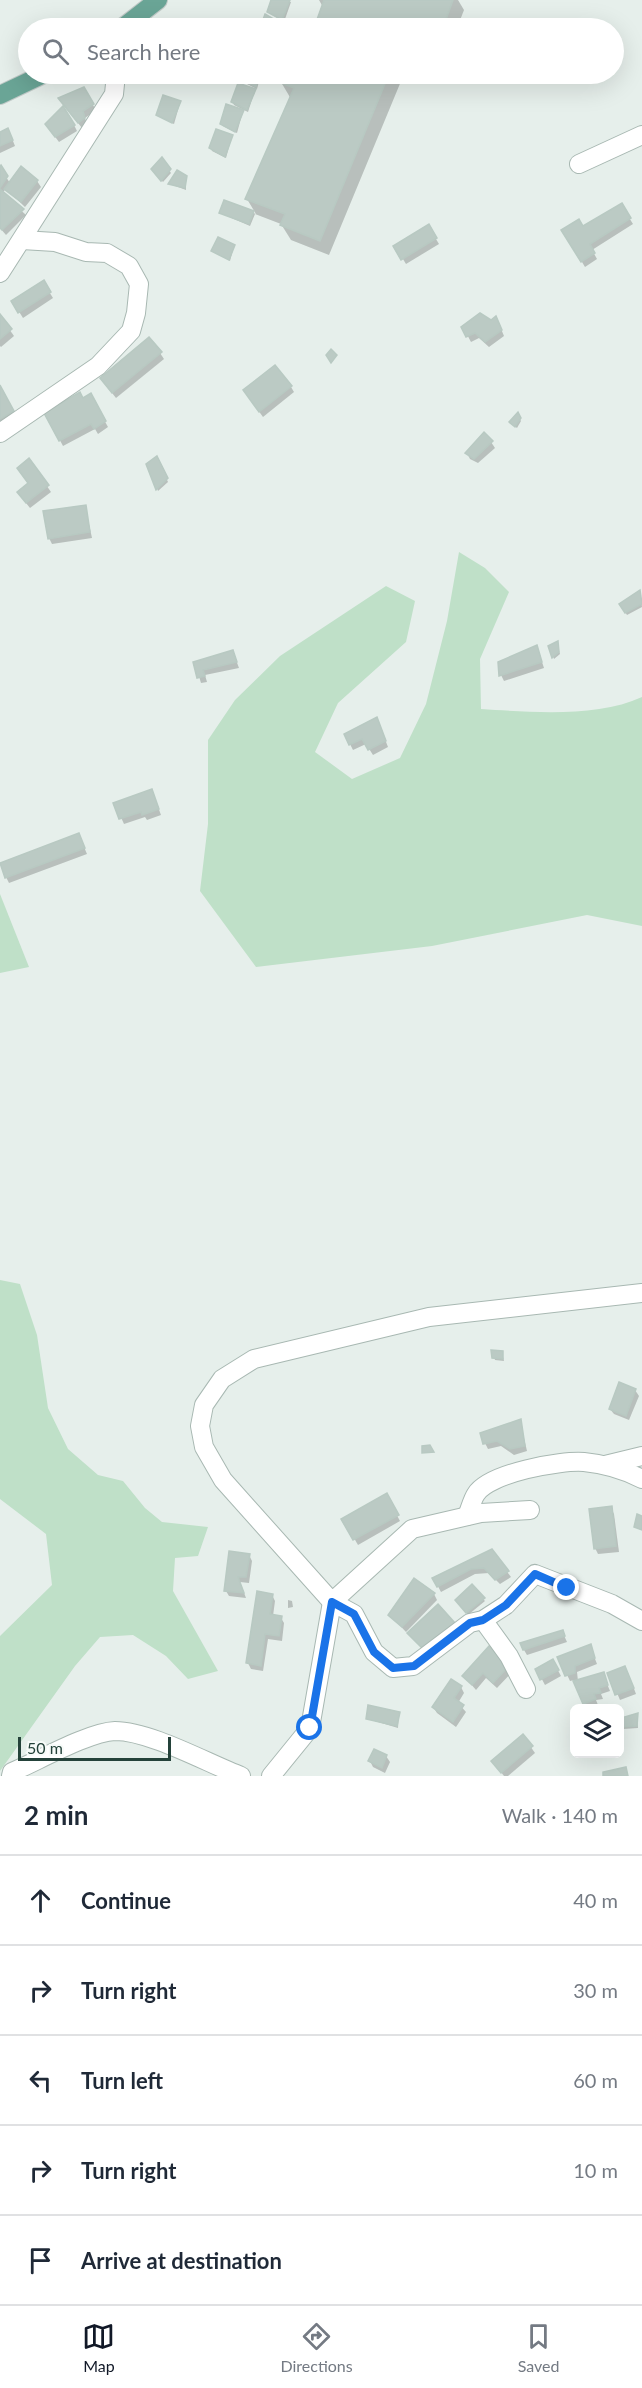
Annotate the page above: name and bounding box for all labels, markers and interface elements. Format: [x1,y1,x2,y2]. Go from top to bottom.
search box [18,18,624,84]
icon: search [39,35,72,68]
text: Search here [87,38,200,65]
route end [553,1574,579,1600]
map controls [570,1704,624,1758]
button: layers [570,1704,624,1758]
route start [296,1714,322,1740]
scale bar [18,1734,171,1762]
text: 50 m [27,1738,63,1757]
text: 2 min [24,1799,88,1831]
text: Walk · 140 m [502,1803,618,1827]
icon: ahead [24,1884,57,1917]
text: Continue [81,1887,171,1914]
text: 40 m [573,1888,618,1912]
icon: right [24,1974,57,2007]
text: Turn right [81,1977,176,2004]
text: 30 m [573,1978,618,2002]
icon: left [24,2064,57,2097]
text: Turn left [81,2067,163,2094]
text: 60 m [573,2068,618,2092]
icon: right [24,2154,57,2187]
text: Turn right [81,2157,176,2184]
text: 10 m [573,2158,618,2182]
icon: arrive [24,2244,57,2277]
text: Arrive at destination [81,2247,282,2274]
tab: Map [82,2320,115,2375]
tab: Directions [280,2320,353,2375]
tab: Saved [518,2320,559,2375]

